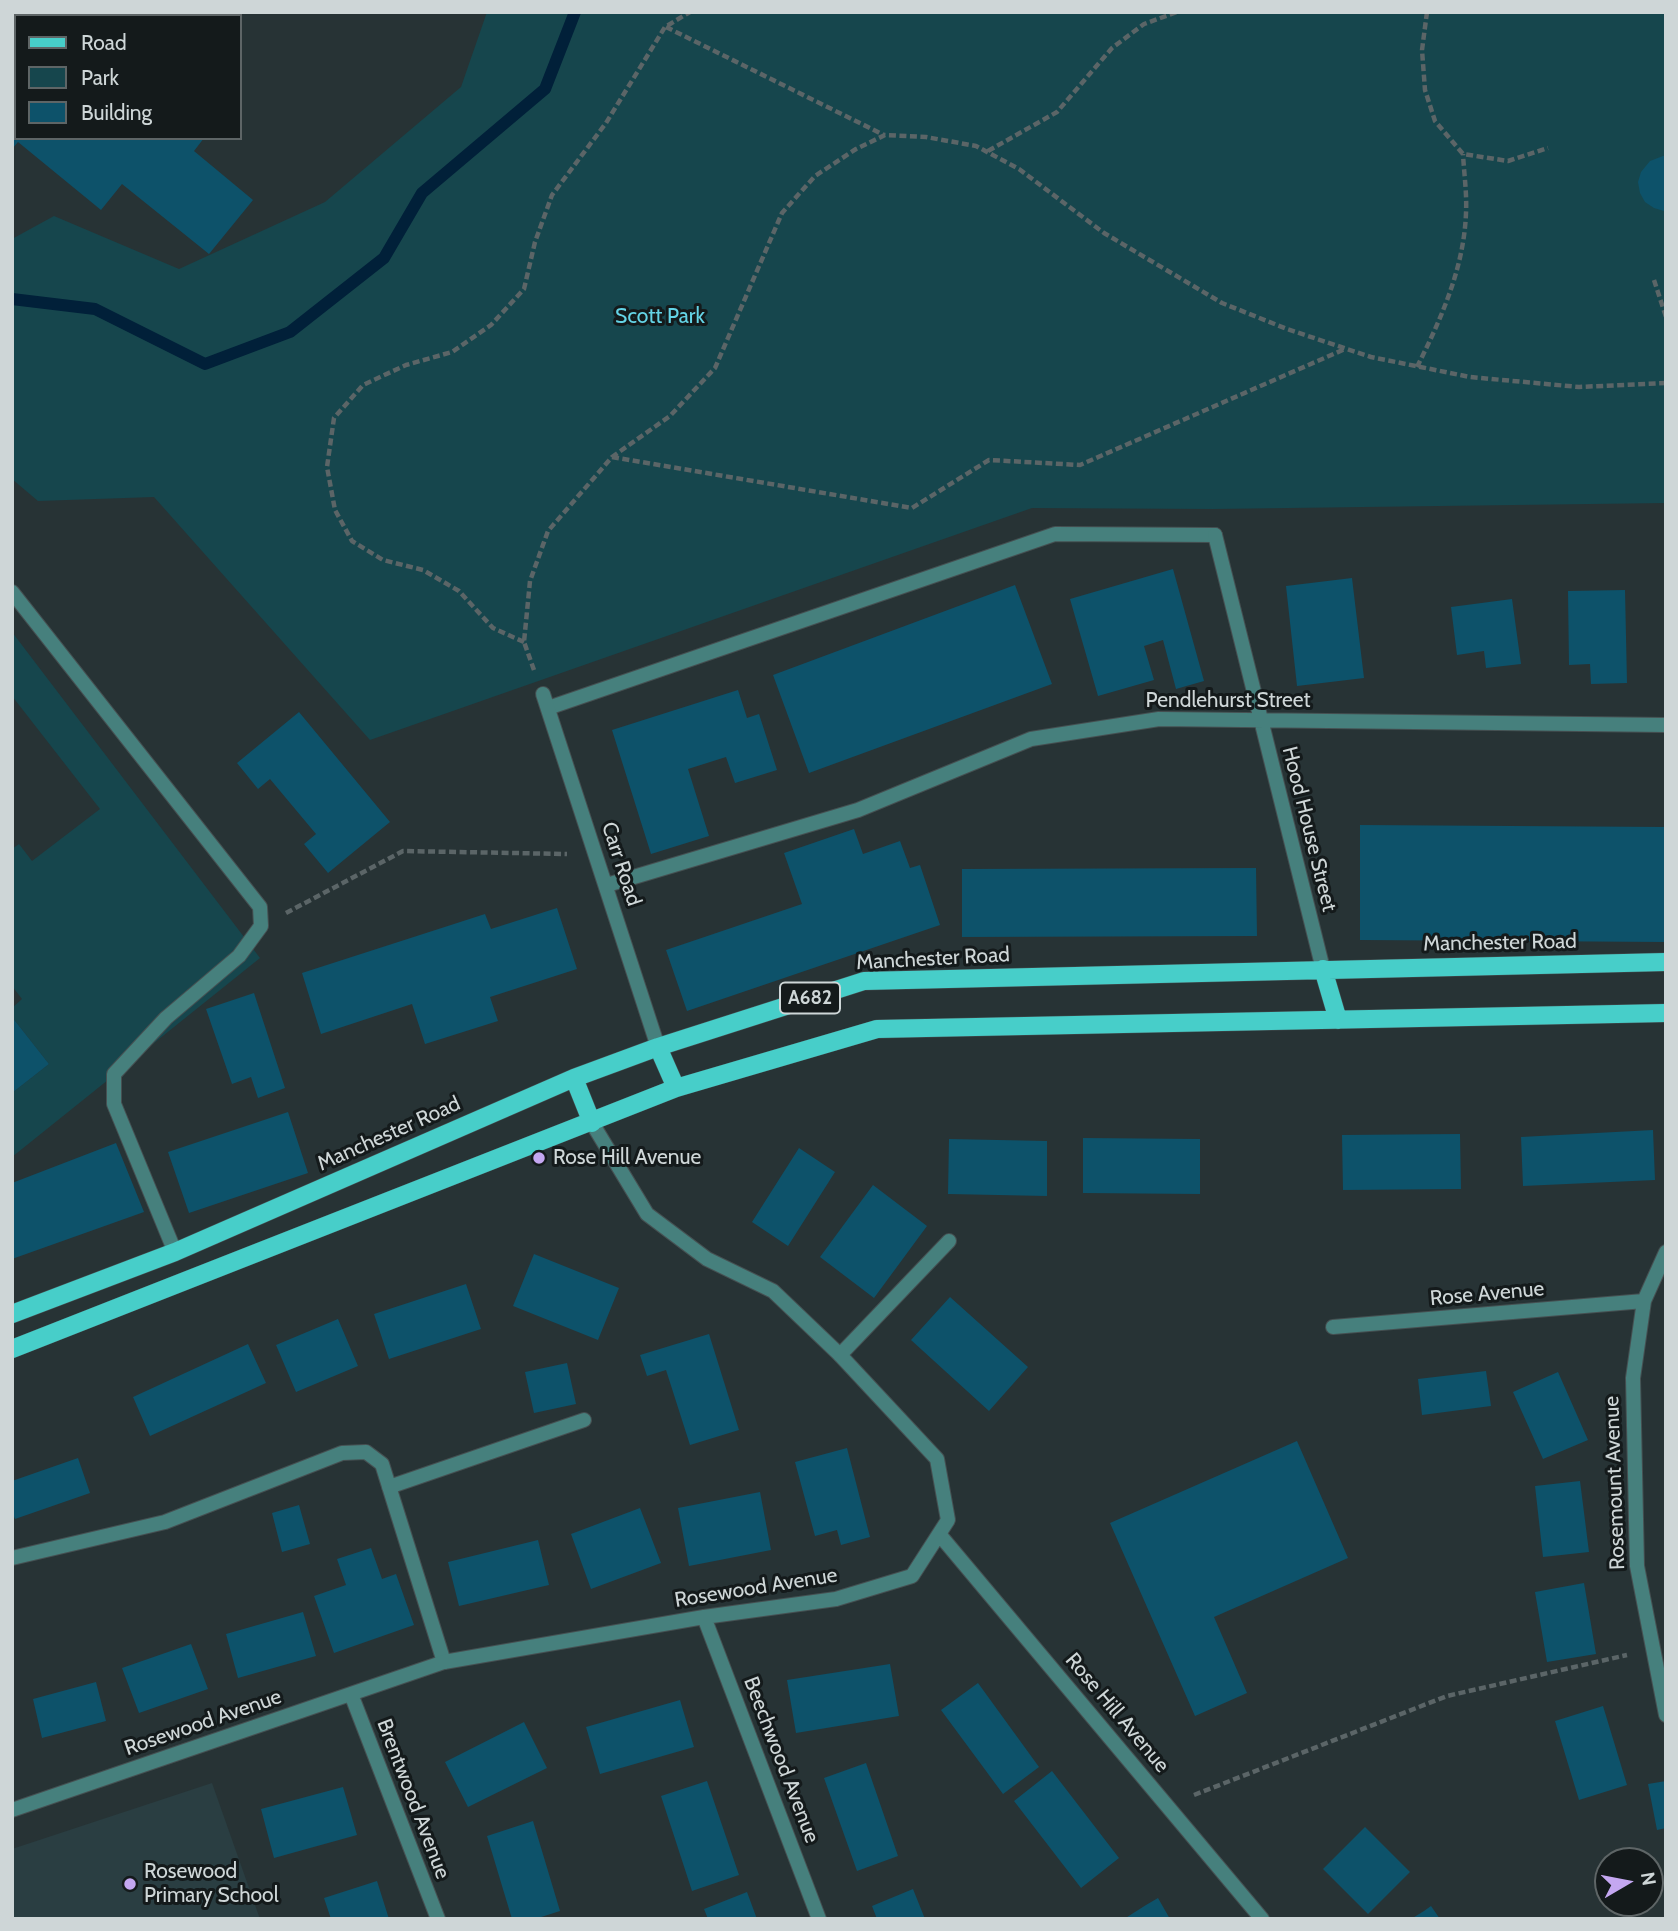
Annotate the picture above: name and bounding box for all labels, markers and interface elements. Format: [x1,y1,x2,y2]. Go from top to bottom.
legend [14,14,242,140]
text: Road [81,30,127,55]
text: Park [81,65,119,90]
text: Building [81,100,152,125]
park label: Scott Park [615,304,705,330]
street label: Pendlehurst Street [1146,688,1310,714]
street label: Hood House Street [1276,744,1342,914]
street label: Carr Road [596,819,646,909]
street label: Manchester Road [1423,929,1577,957]
street label: Manchester Road [856,942,1010,976]
road number: A682 [780,982,840,1014]
street label: Manchester Road [314,1091,464,1177]
place label: Rose Hill Avenue [553,1145,701,1171]
marker: Rose Hill Avenue [531,1150,547,1166]
street label: Rose Avenue [1429,1276,1545,1312]
street label: Rosemount Avenue [1599,1396,1631,1570]
street label: Rosewood Avenue [673,1563,839,1613]
street label: Rose Hill Avenue [1060,1648,1174,1778]
street label: Beechwood Avenue [738,1673,824,1847]
street label: Rosewood Avenue [121,1684,285,1762]
street label: Brentwood Avenue [371,1715,455,1883]
north arrow [1594,1847,1664,1917]
place label: Rosewood Primary School [144,1859,279,1909]
text: N [1636,1870,1661,1887]
marker: Rosewood Primary School [122,1876,138,1892]

